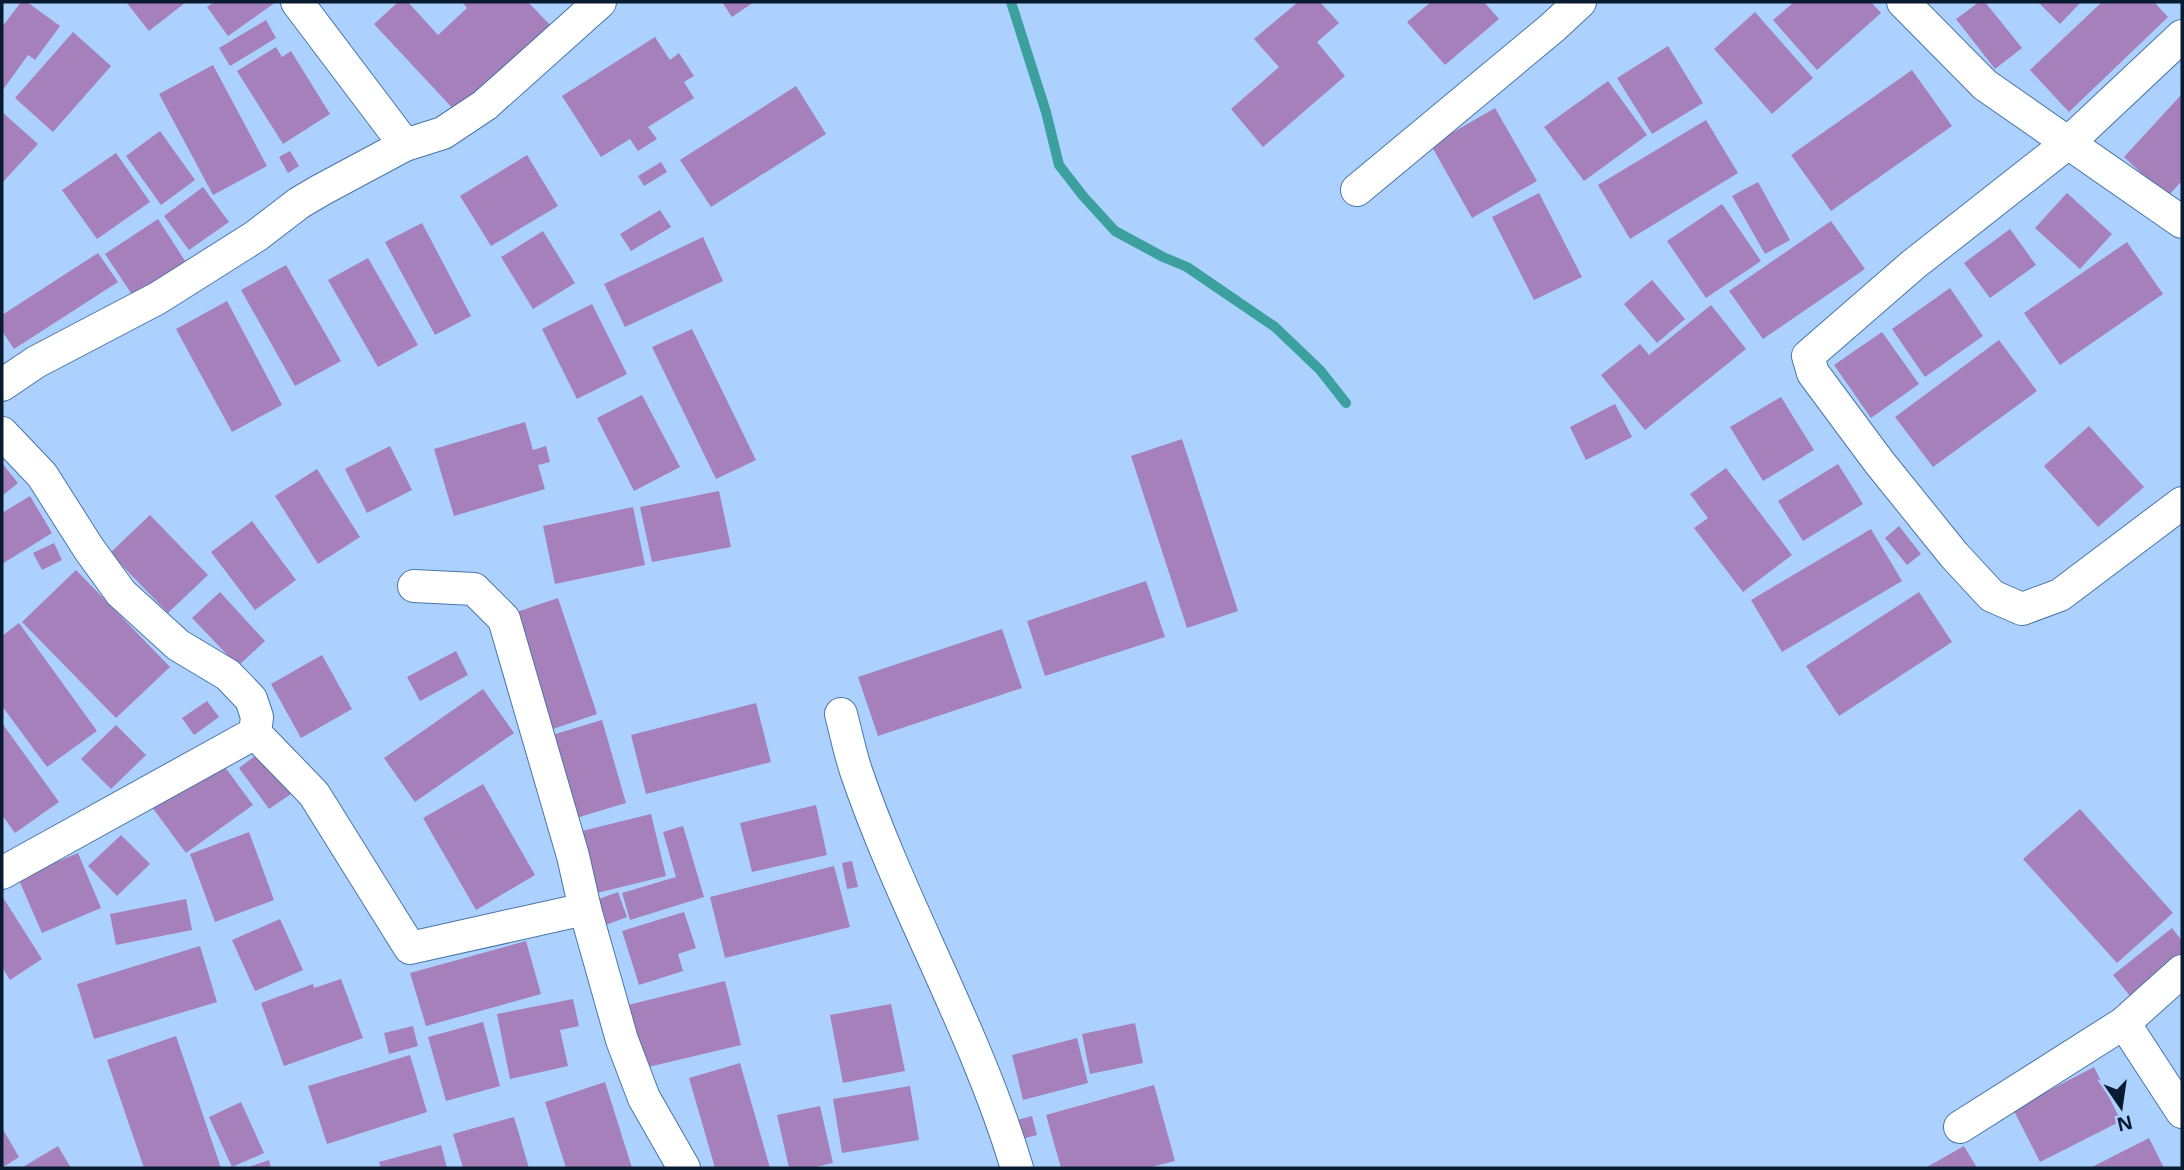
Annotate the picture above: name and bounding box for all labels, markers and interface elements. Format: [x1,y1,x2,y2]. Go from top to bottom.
north arrow [2086,1072,2156,1142]
text: N [2114,1109,2135,1138]

